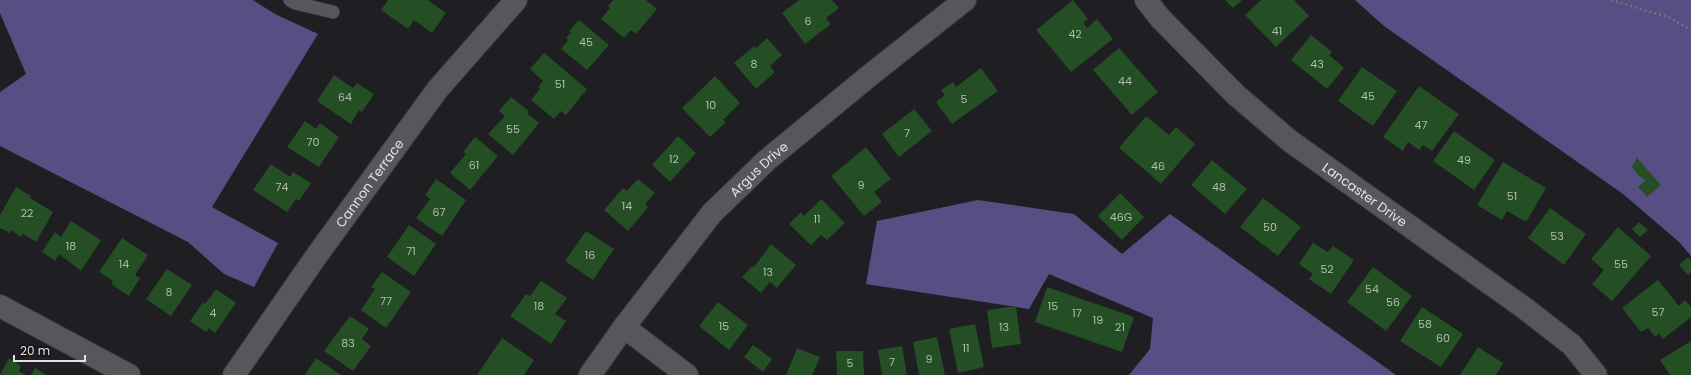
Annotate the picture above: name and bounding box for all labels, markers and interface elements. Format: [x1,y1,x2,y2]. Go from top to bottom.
house number: 6 [805,13,812,29]
house number: 41 [1272,23,1282,39]
house number: 42 [1068,26,1082,42]
house number: 45 [579,34,593,50]
house number: 8 [751,56,758,72]
house number: 43 [1310,56,1324,72]
house number: 44 [1118,73,1132,89]
house number: 51 [555,76,565,92]
house number: 45 [1361,88,1375,104]
house number: 64 [338,89,352,105]
house number: 5 [961,91,968,107]
house number: 10 [706,97,716,113]
house number: 47 [1415,117,1427,133]
house number: 55 [506,121,520,137]
house number: 7 [904,125,910,141]
house number: 70 [307,134,320,150]
street label: Cannon Terrace [331,135,408,231]
street label: Argus Drive [725,137,792,201]
house number: 12 [669,151,679,167]
house number: 49 [1457,152,1471,168]
house number: 61 [469,157,479,173]
house number: 46 [1151,158,1165,174]
street label: Lancaster Drive [1318,158,1411,232]
house number: 9 [858,177,865,193]
house number: 74 [276,179,289,195]
house number: 48 [1212,179,1226,195]
house number: 51 [1507,188,1517,204]
house number: 14 [622,198,632,214]
house number: 67 [433,204,446,220]
house number: 22 [21,205,33,221]
house number: 46G [1110,209,1133,225]
house number: 11 [813,211,821,227]
house number: 50 [1263,219,1277,235]
house number: 53 [1550,228,1564,244]
house number: 18 [66,238,76,254]
house number: 71 [406,243,416,259]
house number: 16 [585,247,595,263]
house number: 14 [119,256,129,272]
house number: 55 [1614,256,1628,272]
house number: 52 [1320,261,1334,277]
house number: 13 [763,264,773,280]
house number: 54 [1365,281,1379,297]
house number: 8 [166,284,173,300]
house number: 77 [380,293,392,309]
house number: 56 [1386,294,1400,310]
house number: 18 [534,298,544,314]
house number: 15 [1048,298,1058,314]
house number: 57 [1652,304,1664,320]
house number: 4 [210,305,217,321]
house number: 17 [1072,305,1082,321]
house number: 19 [1093,312,1103,328]
house number: 58 [1418,316,1432,332]
house number: 15 [719,318,729,334]
house number: 13 [999,319,1009,335]
house number: 21 [1115,319,1125,335]
house number: 60 [1436,330,1450,346]
house number: 83 [341,335,355,351]
scale bar [14,337,85,363]
house number: 11 [962,340,970,356]
text: 20 m [20,342,50,359]
house number: 9 [926,351,933,367]
house number: 7 [889,354,895,370]
house number: 5 [847,355,854,371]

